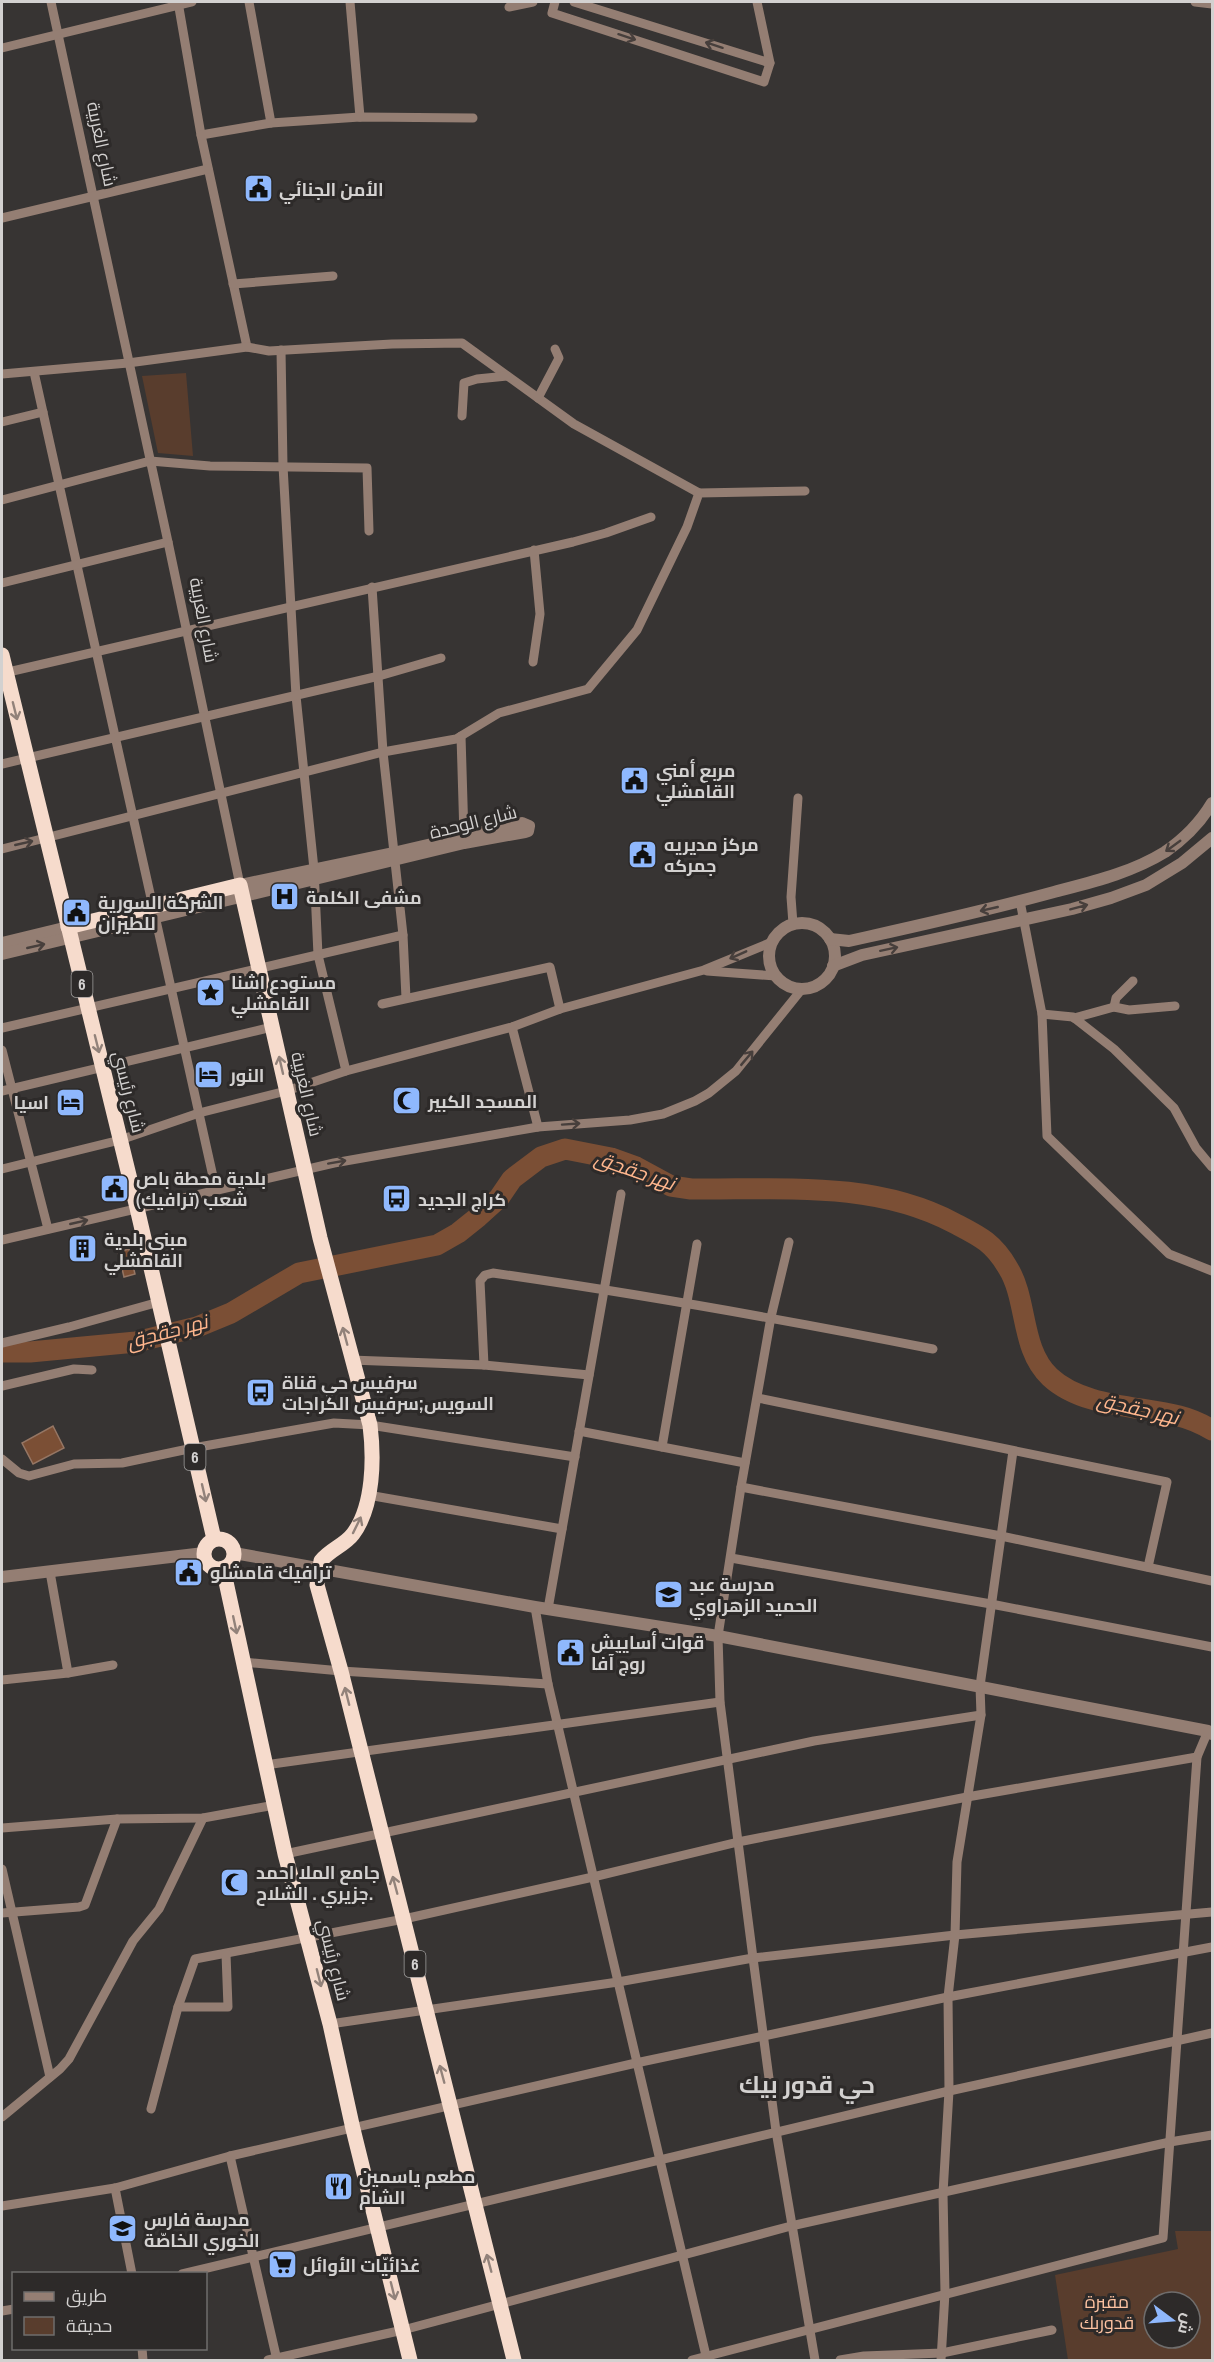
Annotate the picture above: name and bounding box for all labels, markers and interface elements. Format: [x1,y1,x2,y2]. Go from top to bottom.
one-way arrow [617,33,636,44]
one-way arrow [705,39,724,50]
street label: شارع الغربية [81,99,123,189]
public building icon: الأمن الجنائي [242,173,274,205]
place label: الأمن الجنائي [279,177,384,205]
street label: شارع الغربية [184,575,224,665]
one-way arrow [10,702,22,721]
place label: مربع أمني القامشلي [656,758,736,807]
public building icon: مربع أمني القامشلي [619,764,651,796]
street label: شارع الوحدة [427,799,519,845]
place label: مركز مديريه جمركه [664,832,759,878]
one-way arrow [14,837,33,849]
public building icon: مركز مديريه جمركه [627,838,659,870]
one-way arrow [1165,839,1181,852]
hospital icon: مشفى الكلمة [269,881,301,913]
place label: مشفى الكلمة [306,885,422,910]
place label: الشركة السورية للطيران [98,890,224,936]
public building icon: الشركة السورية للطيران [61,896,93,928]
one-way arrow [1069,901,1088,912]
one-way arrow [980,903,999,915]
one-way arrow [26,939,45,951]
one-way arrow [879,943,898,954]
one-way arrow [729,950,747,962]
place label: مستودع اشنا القامشلي [231,970,336,1019]
road number: 6 [72,971,92,997]
place icon: مستودع اشنا القامشلي [194,976,226,1008]
one-way arrow [91,1034,103,1053]
street label: شارع رئيسي [106,1048,151,1136]
street label: شارع الغربية [285,1049,329,1139]
one-way arrow [740,1051,754,1066]
one-way arrow [274,1056,286,1075]
hotel icon: النور [193,1059,225,1091]
place label: النور [229,1063,265,1088]
mosque icon: المسجد الكبير [391,1085,423,1117]
hotel icon: اسيا [54,1086,86,1118]
place label: المسجد الكبير [427,1089,537,1114]
place label: اسيا [13,1090,49,1115]
one-way arrow [561,1119,581,1130]
water label: نهر جقجق [591,1144,681,1197]
one-way arrow [327,1156,347,1167]
place label: بلدية محطة باص شعب (ترافيك) [136,1166,266,1212]
public building icon: بلدية محطة باص شعب (ترافيك) [99,1172,131,1204]
bus stop icon: كراج الجديد [381,1183,413,1215]
place label: كراج الجديد [418,1187,506,1212]
one-way arrow [69,1215,88,1227]
place label: مبنى بلدية القامشلي [104,1227,188,1276]
building icon: مبنى بلدية القامشلي [67,1233,99,1265]
water label: نهر جقجق [123,1307,213,1355]
one-way arrow [339,1327,350,1346]
place label: سرفيس حي قناة السويس;سرفيس الكراجات [282,1370,494,1416]
bus stop icon: سرفيس حي قناة السويس;سرفيس الكراجات [245,1376,277,1408]
water label: نهر جقجق [1095,1386,1184,1431]
road number: 6 [184,1444,206,1470]
one-way arrow [198,1484,210,1503]
one-way arrow [351,1517,363,1535]
public building icon: ترافيك قامشلو [173,1556,205,1588]
place label: ترافيك قامشلو [210,1560,332,1585]
place label: مدرسة عبد الحميد الزهراوي [689,1572,818,1620]
school or university icon: مدرسة عبد الحميد الزهراوي [652,1578,684,1610]
one-way arrow [230,1615,241,1635]
place label: قوات أساييش روج آفا [591,1630,704,1676]
public building icon: قوات أساييش روج آفا [554,1636,586,1668]
one-way arrow [340,1686,352,1705]
place label: جامع الملا احمد جزيري . الشلاح. [256,1860,380,1908]
mosque icon: جامع الملا احمد جزيري . الشلاح. [219,1866,251,1898]
one-way arrow [388,1876,400,1895]
street label: شارع رئيسي [311,1916,356,2004]
road number: 6 [404,1951,426,1977]
one-way arrow [313,1969,325,1988]
one-way arrow [436,2065,447,2084]
district label: حي قدور بيك [739,2068,875,2104]
place label: مطعم ياسمين الشام [359,2164,475,2210]
restaurant icon: مطعم ياسمين الشام [322,2170,354,2202]
place label: مدرسة فارس الخوري الخاصّة [144,2207,260,2255]
school or university icon: مدرسة فارس الخوري الخاصّة [107,2213,139,2245]
supermarket icon: غذائيّات الأوائل [266,2249,298,2281]
place label: غذائيّات الأوائل [303,2253,420,2278]
one-way arrow [483,2254,495,2273]
legend [12,2272,207,2350]
one-way arrow [388,2281,400,2300]
text: طريق [66,2283,107,2308]
park label: مقبرة قدوربك [1080,2289,1134,2335]
north arrow [1142,2290,1202,2350]
text: ش [1173,2311,1200,2337]
text: حديقة [66,2313,112,2338]

